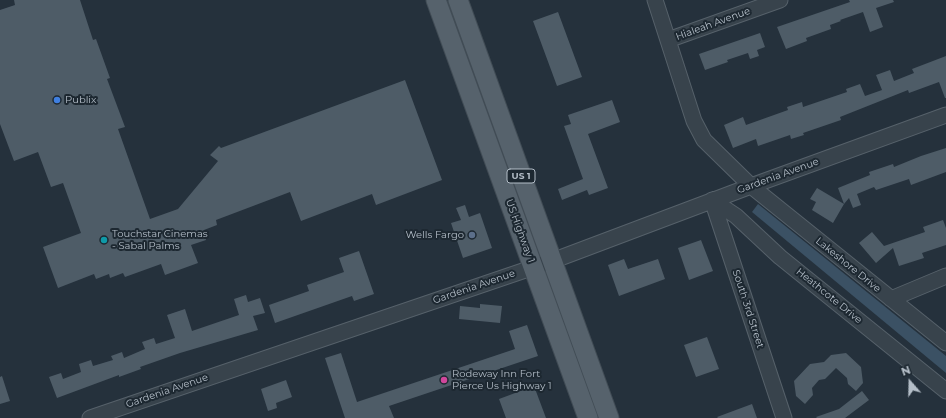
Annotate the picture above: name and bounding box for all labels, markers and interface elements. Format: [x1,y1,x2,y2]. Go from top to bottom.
street label: Hialeah Avenue [674,5,752,43]
place label: Publix [65,94,96,106]
marker: Publix [52,95,62,105]
street label: Gardenia Avenue [736,156,820,196]
road number: US 1 [507,169,535,183]
street label: US Highway 1 [503,197,537,265]
place label: Touchstar Cinemas - Sabal Palms [112,228,208,252]
place label: Wells Fargo [405,229,464,241]
marker: Wells Fargo [467,230,477,240]
marker: Touchstar Cinemas - Sabal Palms [99,235,109,245]
street label: Lakeshore Drive [813,235,883,295]
street label: Heathcote Drive [794,266,864,326]
street label: Gardenia Avenue [431,267,517,307]
street label: South 3rd Street [730,268,766,350]
north arrow [890,362,930,402]
text: N [899,363,912,379]
place label: Rodeway Inn Fort Pierce Us Highway 1 [452,368,552,392]
street label: Gardenia Avenue [124,371,210,411]
marker: Rodeway Inn Fort Pierce Us Highway 1 [439,375,449,385]

